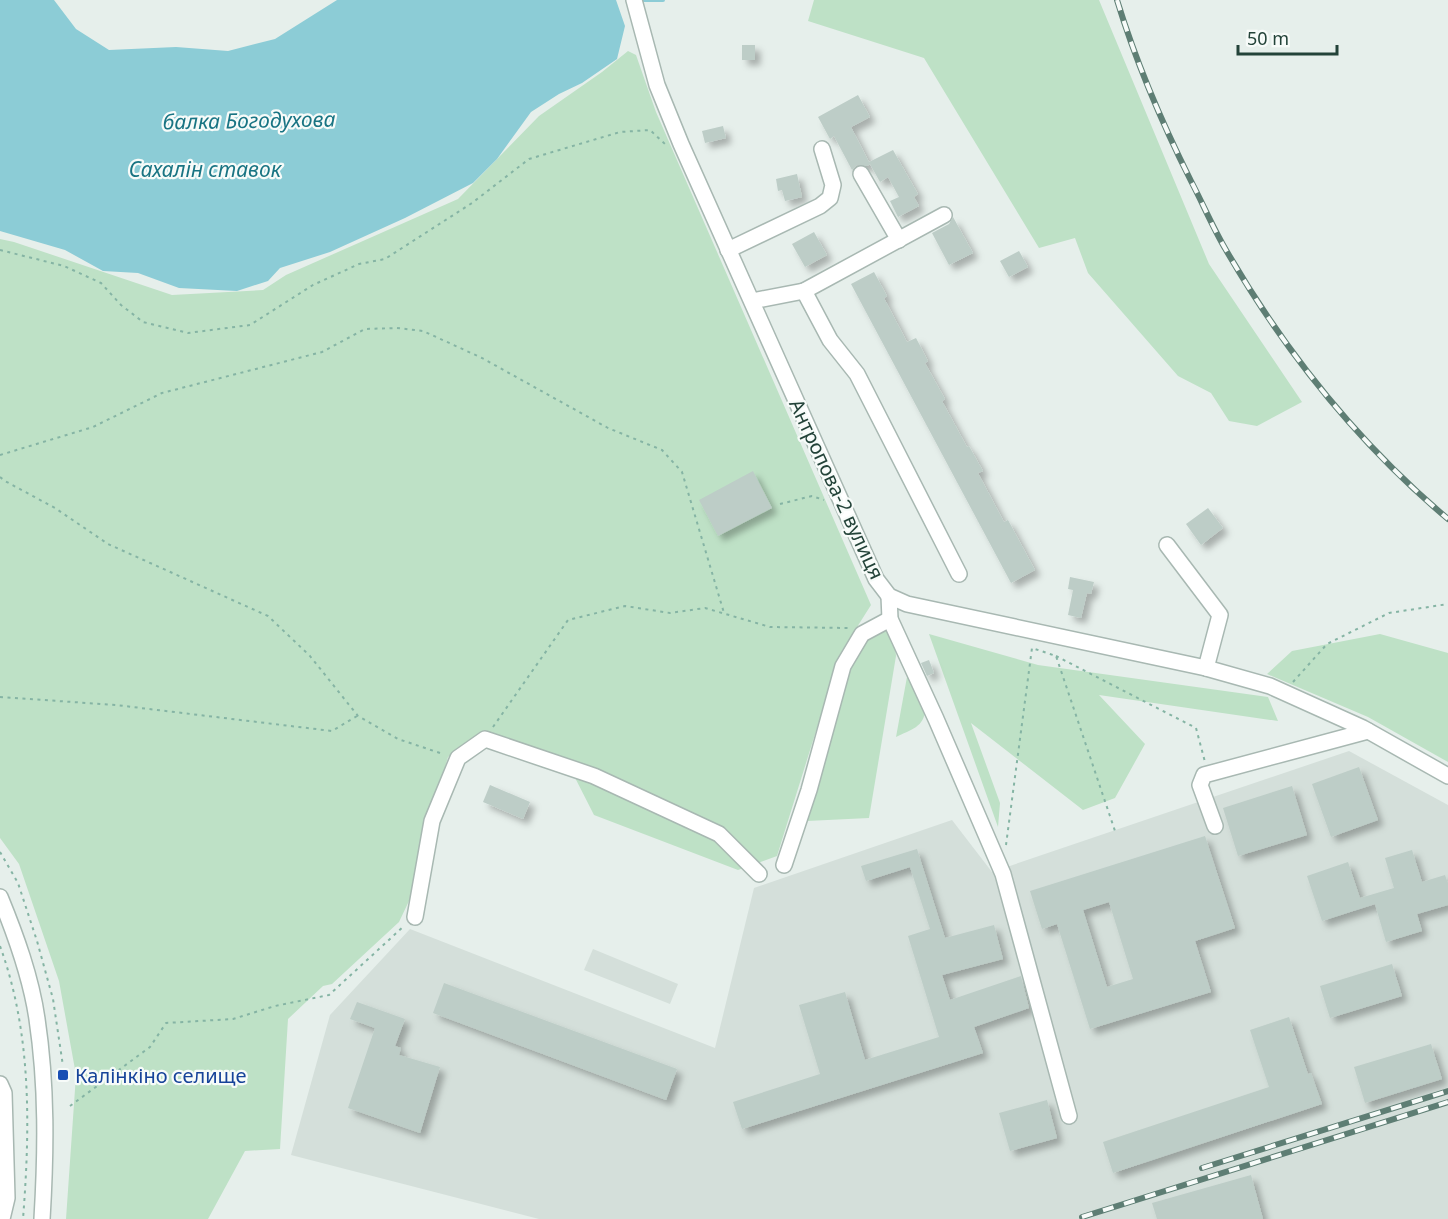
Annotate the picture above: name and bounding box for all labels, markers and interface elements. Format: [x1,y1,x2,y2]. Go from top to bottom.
scale bar [1238,18,1337,56]
text: 50 m [1247,26,1289,50]
water label: балка Богодухова [162,104,336,136]
water label: Сахалін ставок [129,155,283,183]
street label: Антропова-2 вулиця [783,394,891,584]
place label: Калінкіно селище [75,1062,247,1089]
marker: Калінкіно селище [56,1068,70,1082]

